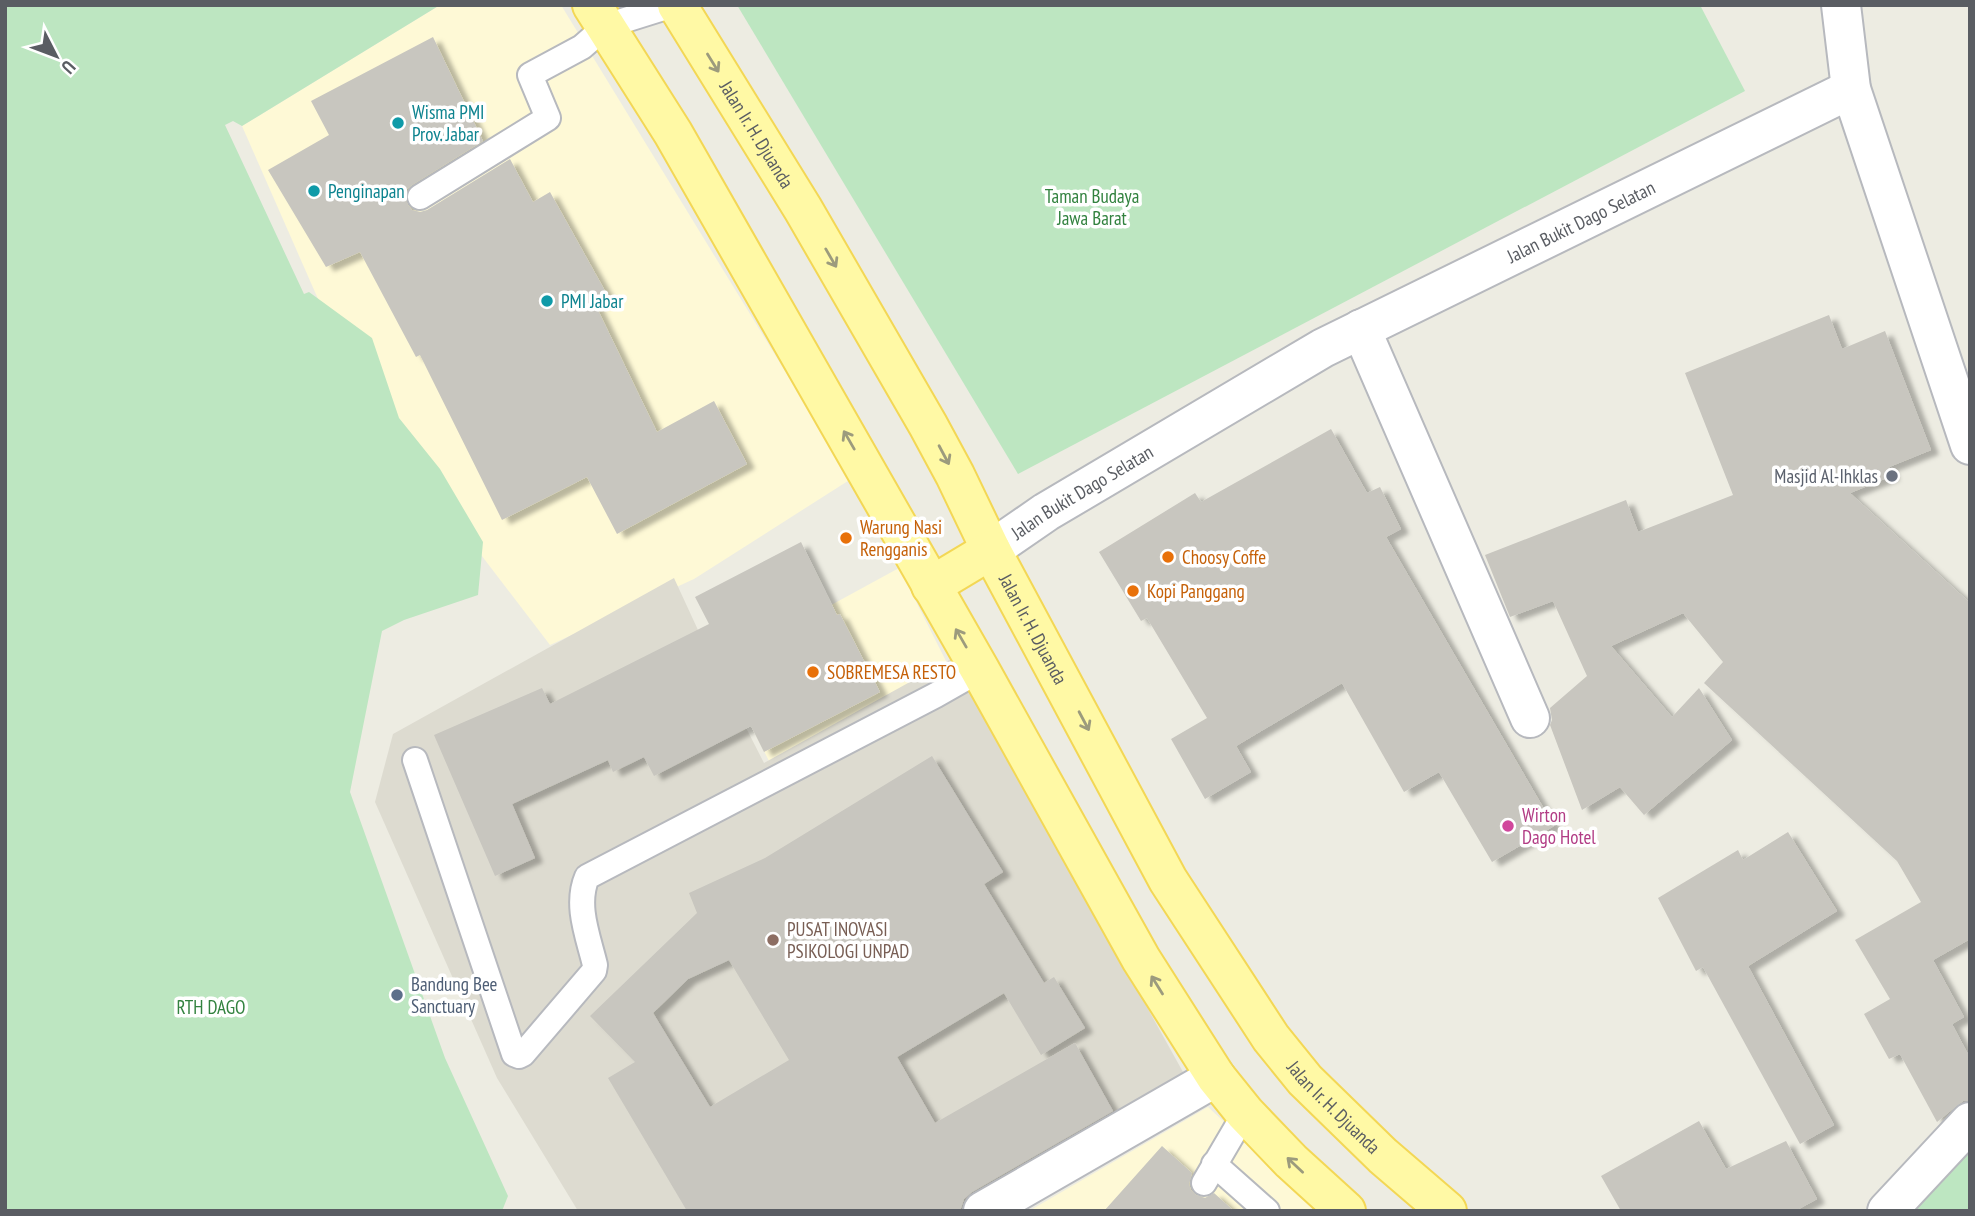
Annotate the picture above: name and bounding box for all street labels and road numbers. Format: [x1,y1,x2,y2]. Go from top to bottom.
street label: Jalan Ir. H. Djuanda [714,75,799,192]
street label: Jalan Bukit Dago Selatan [1502,175,1659,268]
street label: Jalan Bukit Dago Selatan [1006,439,1157,545]
street label: Jalan Ir. H. Djuanda [994,569,1073,688]
street label: Jalan Ir. H. Djuanda [1282,1055,1385,1159]

